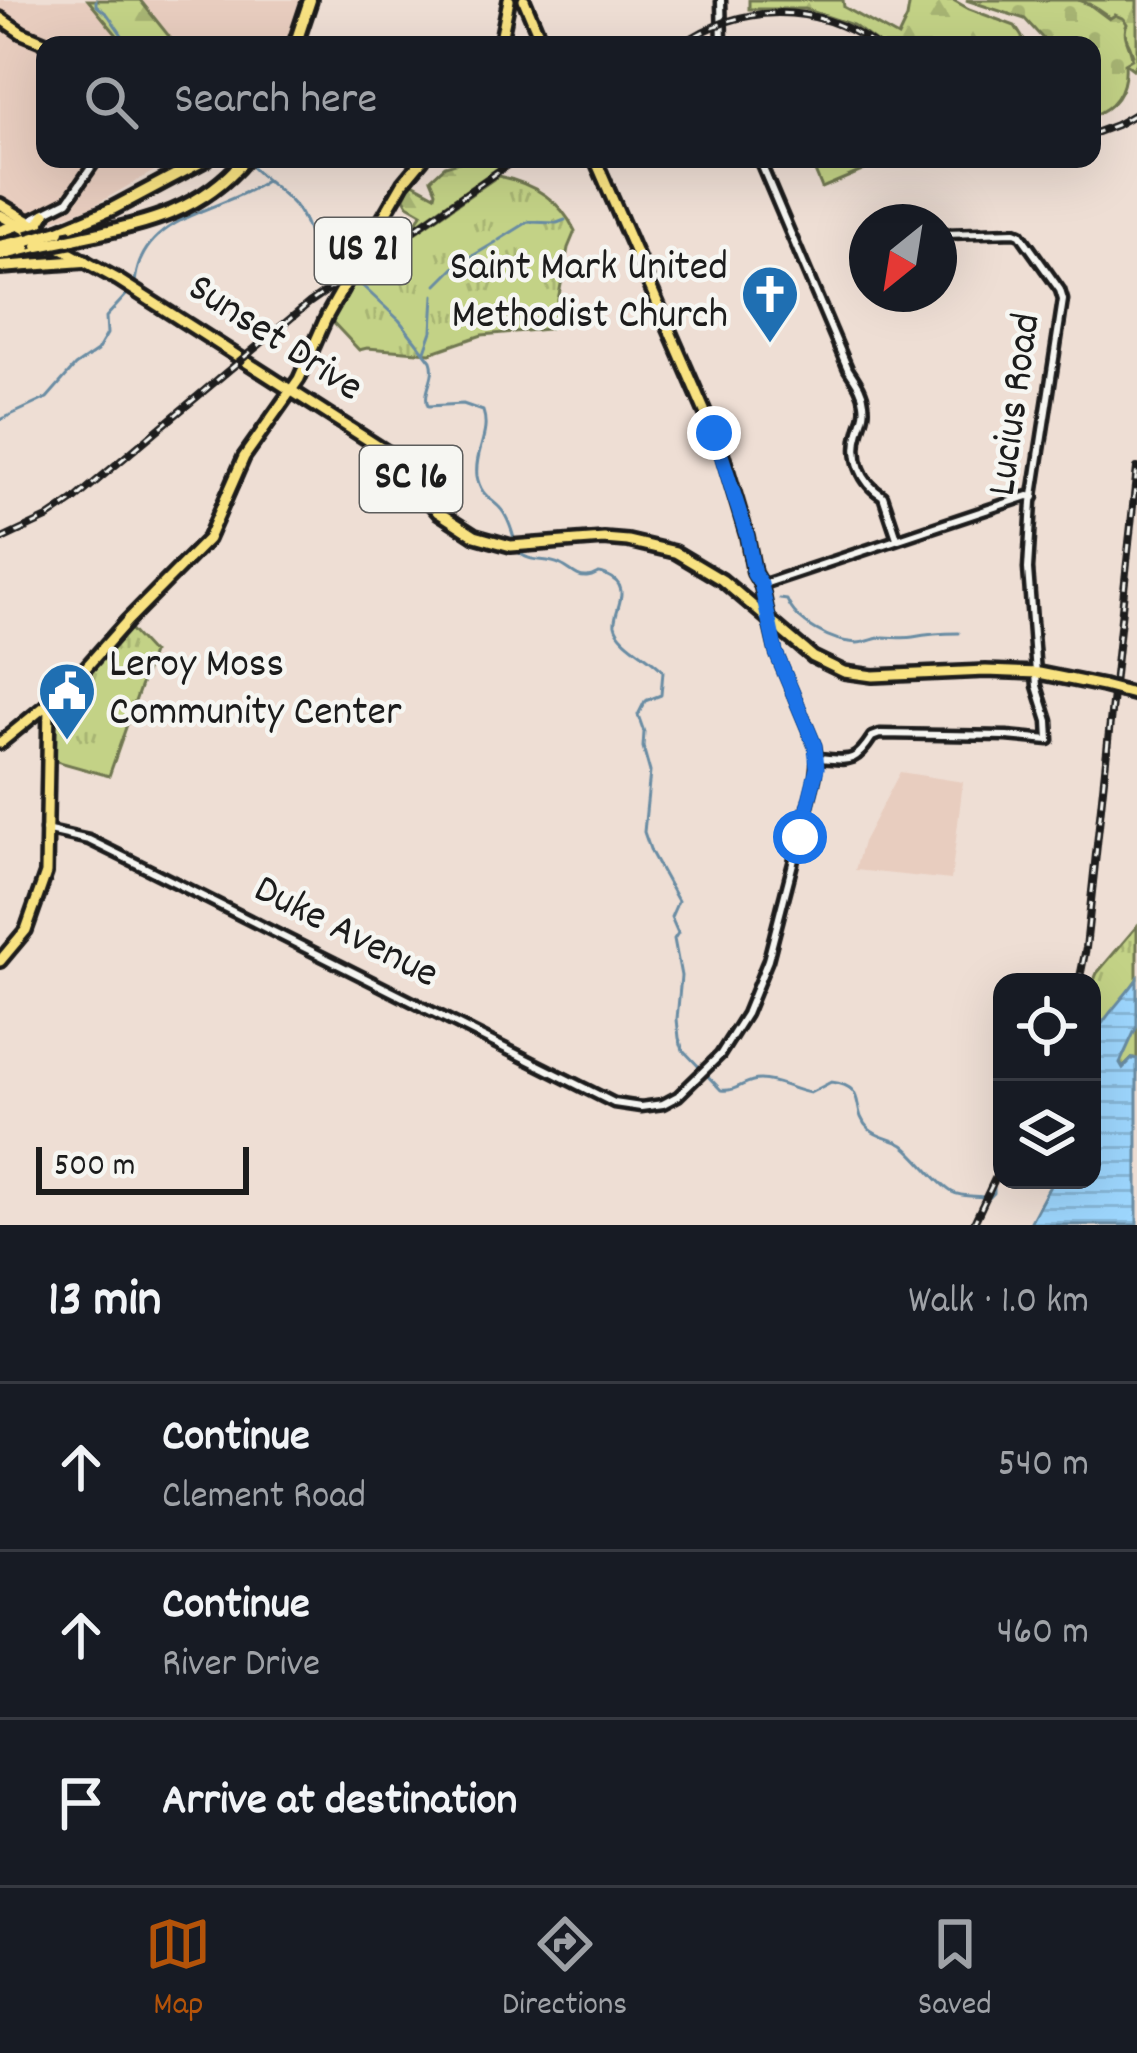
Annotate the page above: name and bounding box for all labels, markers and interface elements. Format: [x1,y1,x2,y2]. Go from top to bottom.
search box [36,36,1101,168]
icon: search [78,69,144,135]
text: Search here [174,70,377,134]
north arrow [849,204,957,312]
road number: US 21 [315,218,411,284]
place label: Saint Mark United Methodist Church [450,240,728,348]
street label: Sunset Drive [175,261,373,419]
church icon: Saint Mark United Methodist Church [739,263,801,345]
street label: Lucius Road [975,310,1059,500]
route end [687,406,741,460]
road number: SC 16 [360,446,462,512]
place label: Leroy Moss Community Center [109,637,402,745]
public building icon: Leroy Moss Community Center [36,660,98,742]
route start [773,810,827,864]
street label: Duke Avenue [242,862,448,1006]
map controls [993,973,1101,1189]
button: locate [993,973,1101,1081]
button: layers [993,1081,1101,1189]
scale bar [36,1141,249,1194]
text: 500 m [54,1144,135,1191]
text: 13 min [48,1267,161,1339]
text: Walk · 1.0 km [908,1276,1089,1331]
text: Continue [162,1407,310,1471]
icon: ahead [48,1434,114,1500]
text: 540 m [998,1439,1089,1494]
text: Clement Road [162,1471,366,1526]
text: Continue [162,1575,310,1639]
icon: ahead [48,1602,114,1668]
text: 460 m [997,1607,1089,1662]
text: River Drive [162,1639,320,1694]
icon: arrive [48,1770,114,1836]
text: Arrive at destination [162,1771,517,1835]
tab: Map [145,1911,211,2030]
tab: Directions [502,1911,627,2030]
tab: Saved [918,1911,992,2030]

